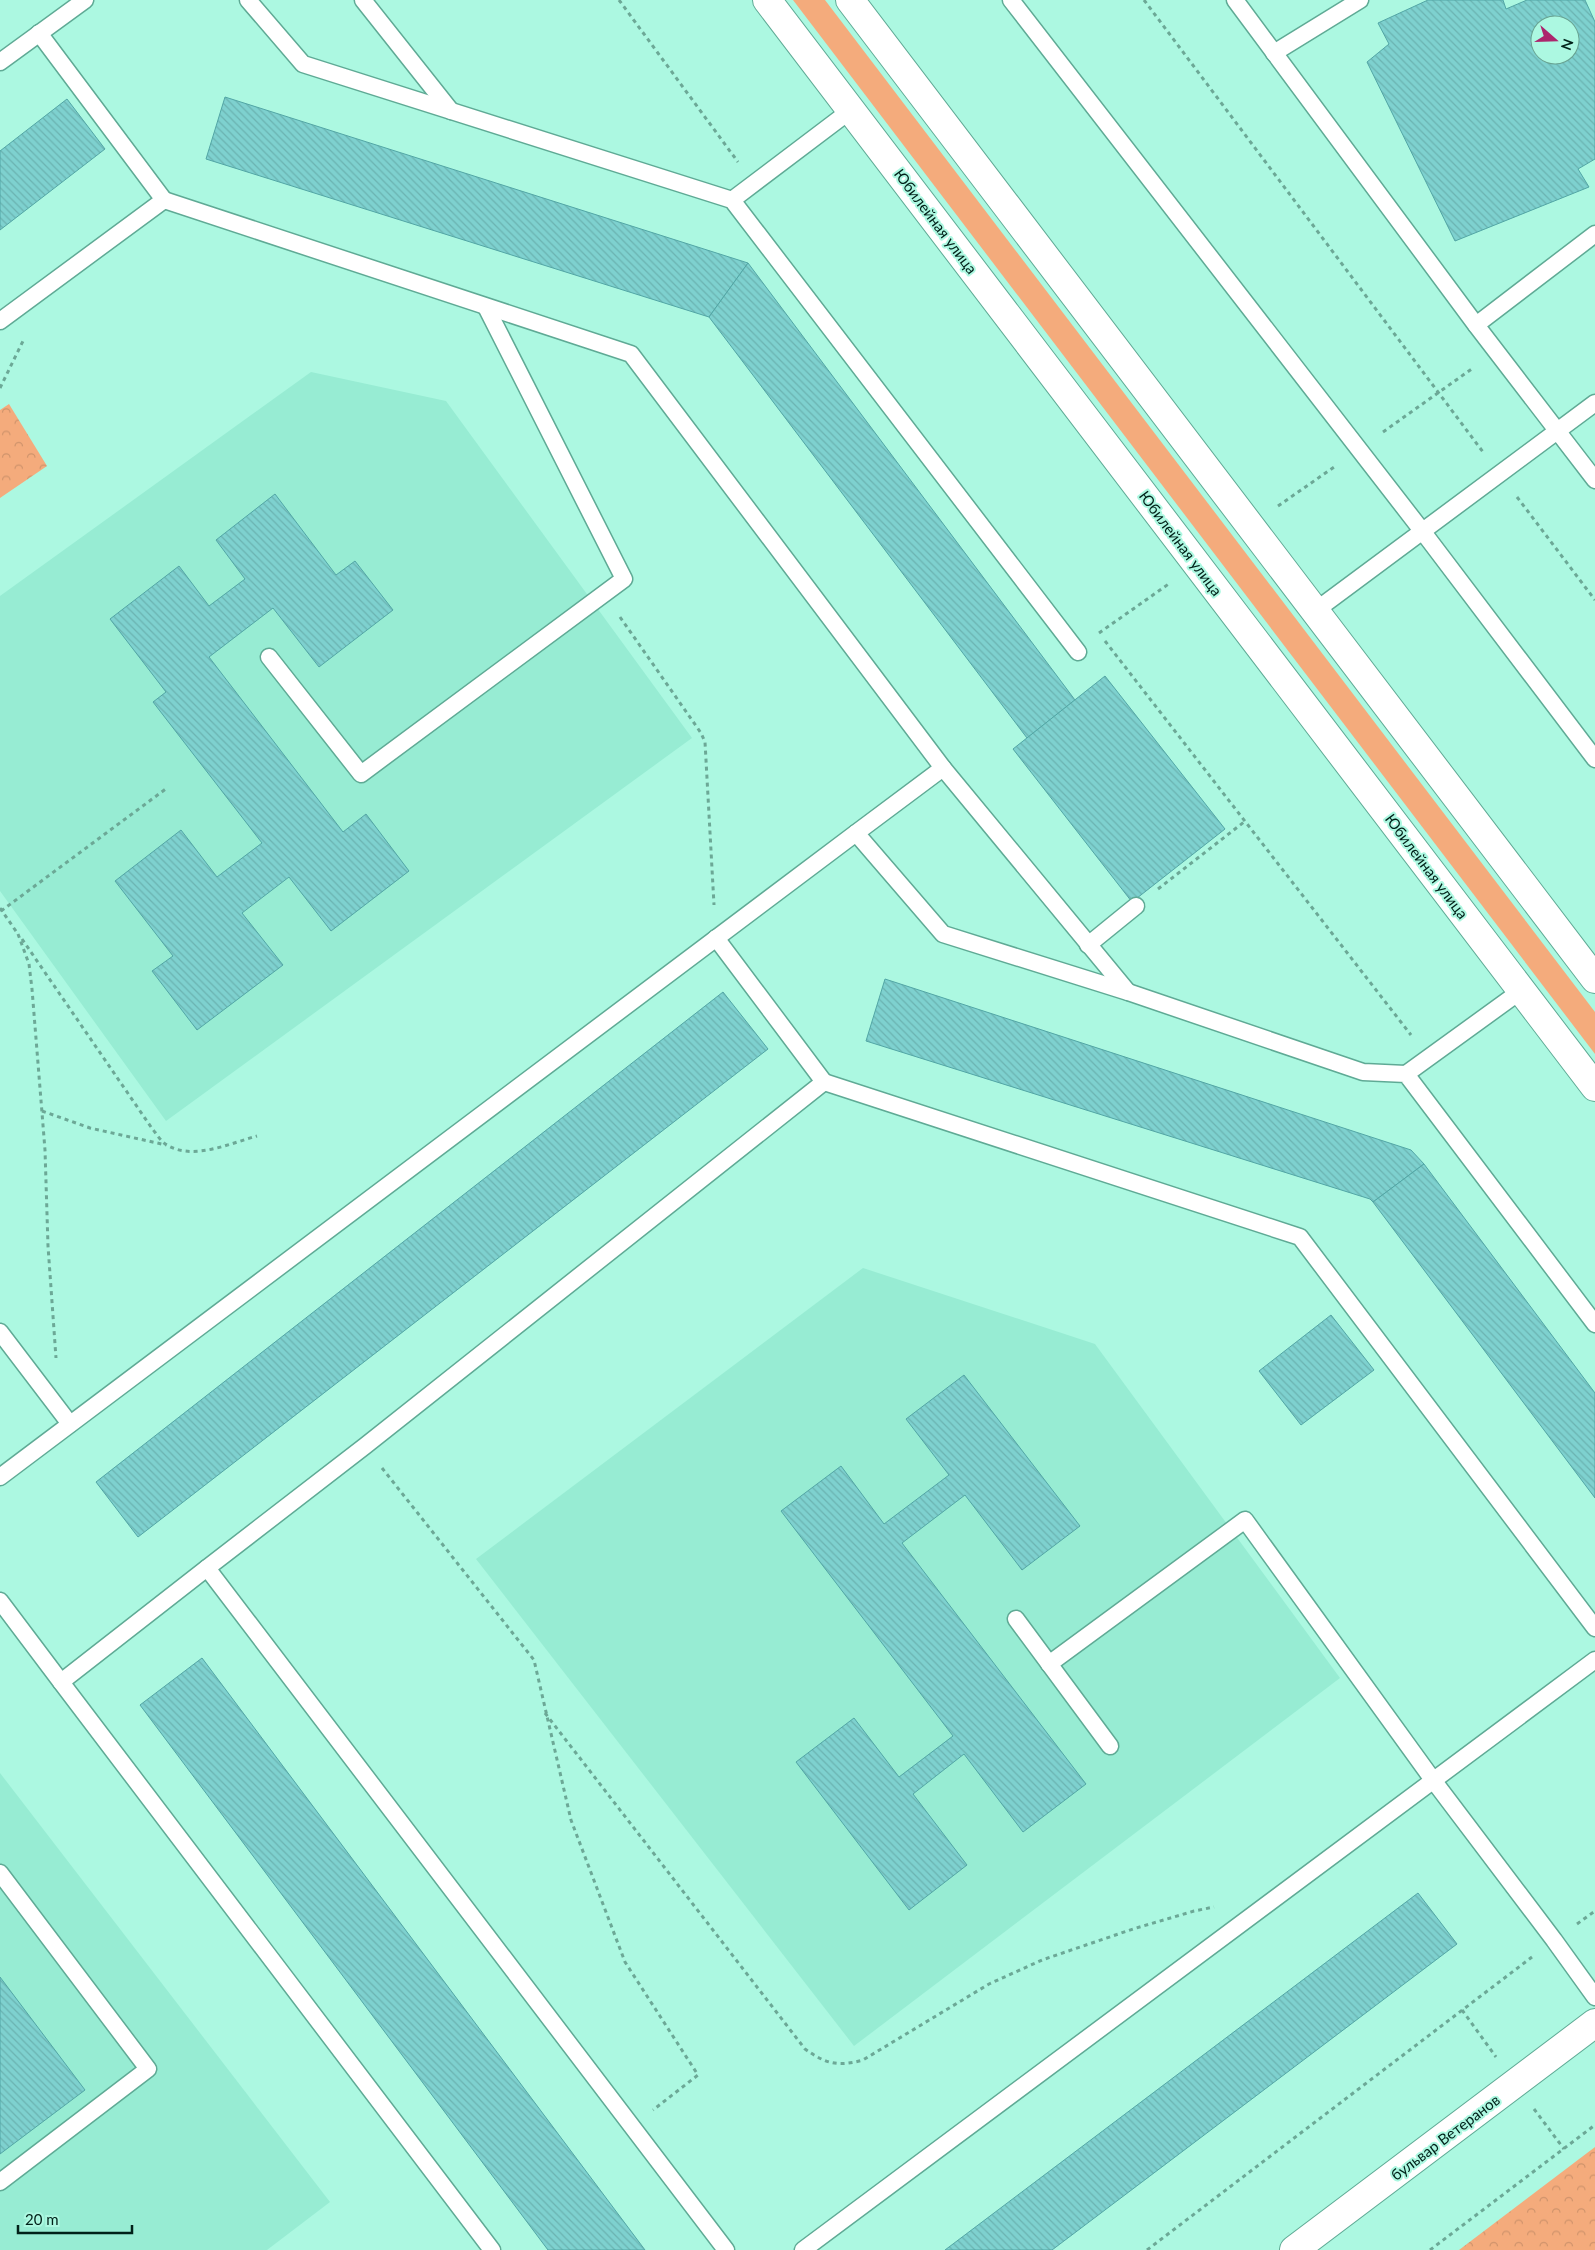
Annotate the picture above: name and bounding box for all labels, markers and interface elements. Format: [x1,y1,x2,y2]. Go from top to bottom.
north arrow [1530,15,1580,65]
text: N [1558,37,1578,53]
street label: Юбилейная улица [891,165,981,277]
street label: Юбилейная улица [1136,487,1226,599]
street label: Юбилейная улица [1382,810,1472,922]
street label: бульвар Ветеранов [1387,2090,1503,2184]
scale bar [18,2202,131,2234]
text: 20 m [25,2210,59,2228]

